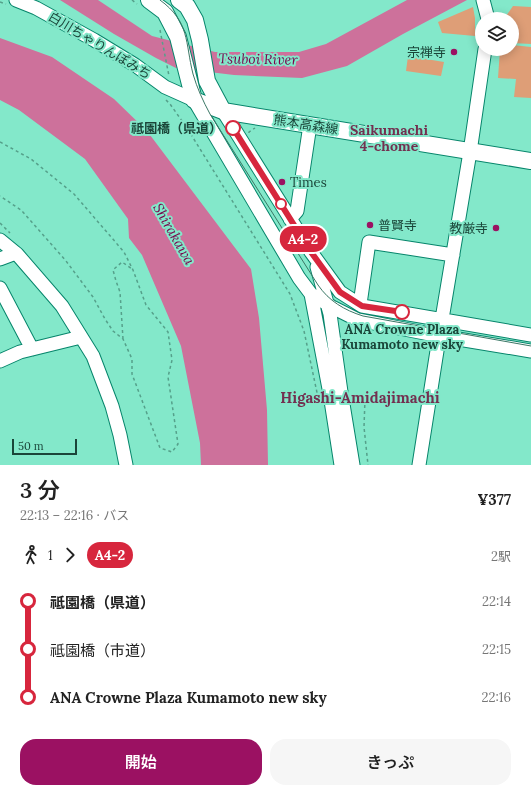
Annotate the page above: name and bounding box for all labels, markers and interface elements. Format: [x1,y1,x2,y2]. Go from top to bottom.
street label: 白川ちゃりんぽみち [45,8,154,83]
map controls [475,12,519,56]
button: layers [475,12,519,56]
place label: 宗禅寺 [407,44,446,61]
marker: 宗禅寺 [449,47,459,57]
water label: Tsuboi River [218,49,298,69]
street label: 熊本高森線 [272,111,339,138]
place label: 祗園橋（県道） [131,120,222,137]
marker: 祗園橋（県道） [225,120,241,136]
district label: Saikumachi 4-chome [350,121,428,155]
place label: Times [290,174,327,191]
marker: Times [277,177,287,187]
unlabelled marker [275,198,287,210]
water label: Shirakawa [149,200,199,268]
place label: 普賢寺 [378,217,417,234]
marker: 普賢寺 [365,220,375,230]
place label: 教厳寺 [449,220,488,237]
marker: 教厳寺 [491,223,501,233]
line badge: A4-2 [275,226,331,252]
text: A4-2 [288,230,318,248]
marker: ANA Crowne Plaza Kumamoto new sky [394,304,410,320]
place label: ANA Crowne Plaza Kumamoto new sky [341,321,464,353]
district label: Higashi-Amidajimachi [280,388,440,407]
scale bar [12,437,77,456]
text: 50 m [18,439,44,453]
text: 3 分 [20,476,60,504]
text: ¥377 [477,490,511,509]
text: 22:13 – 22:16 · バス [20,507,129,524]
icon: walk [20,544,42,566]
icon: forward [59,544,81,566]
text: A4-2 [95,546,125,564]
text: 1 [48,547,53,564]
text: 2駅 [491,548,511,565]
text: 祗園橋（県道） [50,593,155,612]
text: 22:14 [482,593,511,610]
text: 祗園橋（市道） [50,641,155,660]
text: 22:15 [482,641,511,658]
text: ANA Crowne Plaza Kumamoto new sky [50,688,327,707]
text: 22:16 [482,689,511,706]
button: 開始 [20,739,262,785]
button: きっぷ [270,739,511,785]

